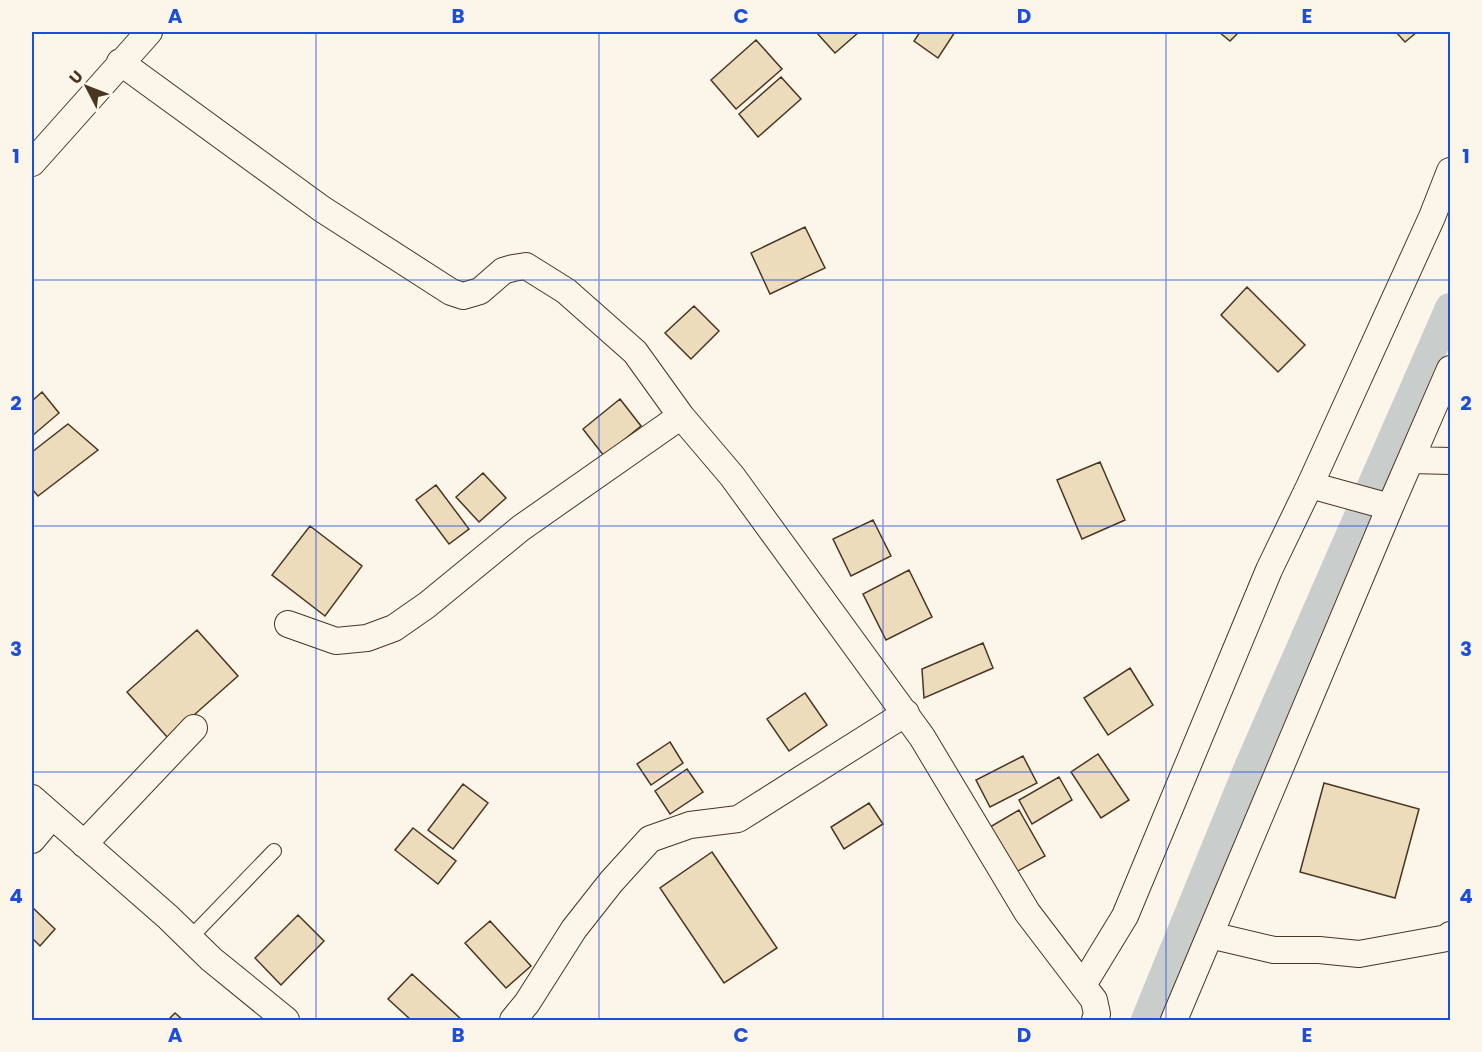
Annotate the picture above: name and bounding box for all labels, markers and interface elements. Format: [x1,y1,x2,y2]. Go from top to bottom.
text: A [168,2,183,30]
text: B [451,2,465,30]
text: C [733,2,749,30]
text: D [1017,2,1031,30]
text: E [1302,2,1312,30]
north arrow [57,57,117,117]
text: U [64,65,89,89]
text: 1 [12,142,20,170]
text: 1 [1462,142,1470,170]
text: 2 [10,389,22,417]
text: 2 [1460,389,1472,417]
text: 3 [10,635,22,663]
text: 3 [1460,635,1472,663]
text: 4 [9,882,23,910]
text: 4 [1459,882,1473,910]
text: A [168,1021,183,1049]
text: B [451,1021,465,1049]
text: C [733,1021,749,1049]
text: D [1017,1021,1031,1049]
text: E [1302,1021,1312,1049]

